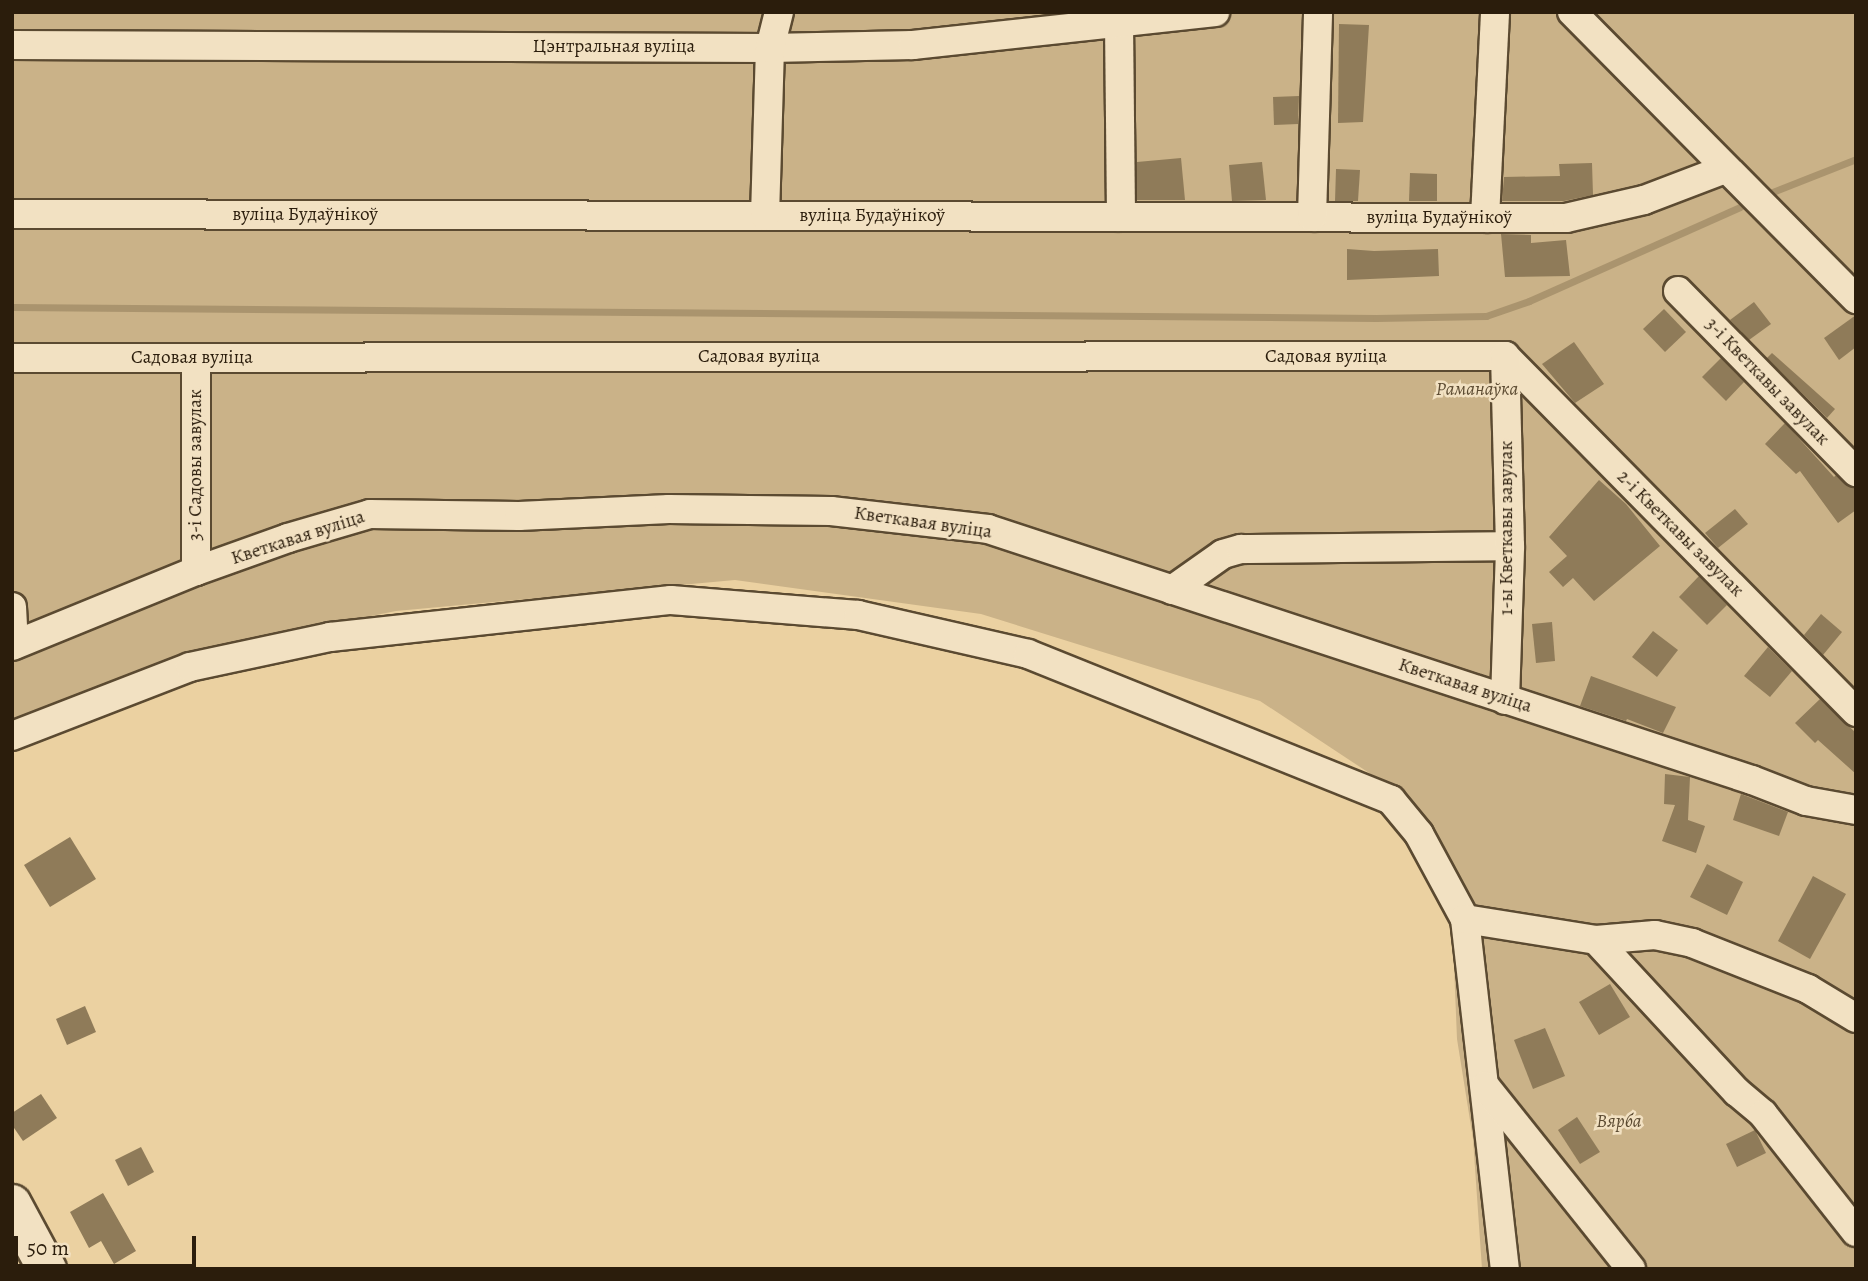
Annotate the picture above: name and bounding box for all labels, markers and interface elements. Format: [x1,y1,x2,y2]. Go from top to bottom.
street label: Цэнтральная вуліца [533,36,695,58]
street label: вуліца Будаўнікоў [232,204,378,226]
street label: вуліца Будаўнікоў [799,205,945,227]
street label: вуліца Будаўнікоў [1366,207,1512,229]
street label: 3-і Кветкавы завулак [1700,313,1834,451]
street label: Садовая вуліца [698,346,820,368]
street label: Садовая вуліца [1265,346,1387,368]
street label: Садовая вуліца [131,347,253,369]
park label: Раманаўка [1436,379,1518,401]
street label: 3-і Садовы завулак [185,389,207,541]
street label: 1-ы Кветкавы завулак [1496,441,1518,615]
street label: 2-і Кветкавы завулак [1612,466,1748,602]
street label: Кветкавая вуліца [853,502,993,544]
street label: Кветкавая вуліца [228,506,368,570]
street label: Кветкавая вуліца [1395,654,1535,718]
park label: Вярба [1596,1111,1642,1133]
scale bar [18,1222,200,1266]
text: 50 m [27,1234,69,1262]

